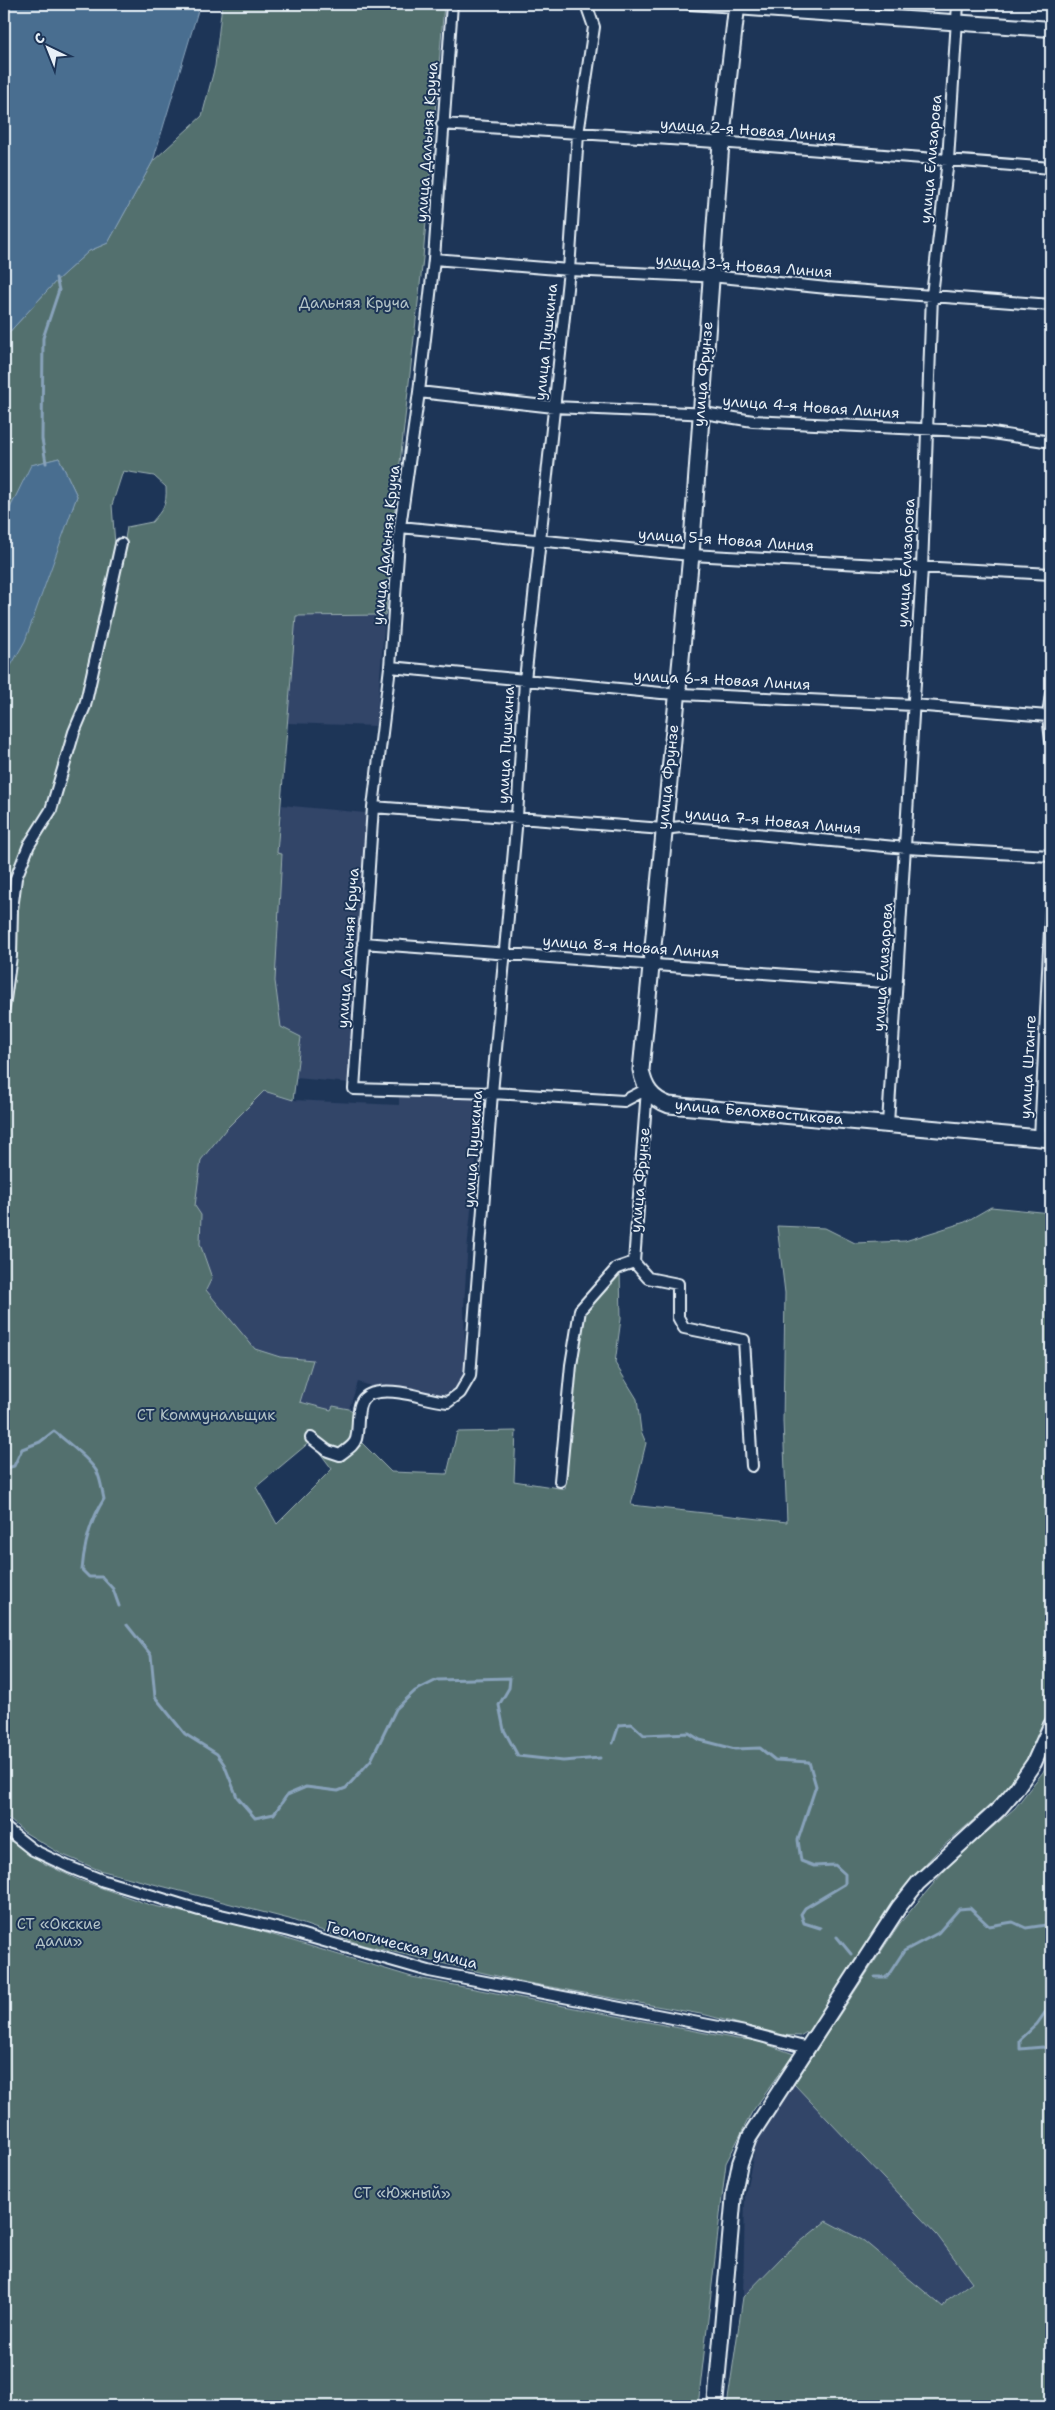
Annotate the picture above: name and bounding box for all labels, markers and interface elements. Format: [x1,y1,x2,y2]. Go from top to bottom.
north arrow [22,22,72,72]
text: С [30,29,48,48]
street label: улица Дальняя Круча [411,60,443,223]
street label: улица Елизарова [915,93,947,224]
street label: улица 2-я Новая Линия [659,114,837,146]
street label: улица 3-я Новая Линия [655,250,833,282]
street label: улица Пушкина [530,282,562,402]
park label: Дальняя Круча [299,293,410,313]
street label: улица Фрунзе [688,321,718,427]
street label: улица 4-я Новая Линия [722,391,900,423]
street label: улица Дальняя Круча [368,463,404,626]
street label: улица Елизарова [893,497,919,628]
street label: улица 5-я Новая Линия [637,524,815,556]
street label: улица 6-я Новая Линия [633,665,811,695]
street label: улица Пушкина [493,685,519,804]
street label: улица Фрунзе [653,724,683,830]
street label: улица 7-я Новая Линия [684,803,862,839]
street label: улица Дальняя Круча [332,866,364,1029]
street label: улица Елизарова [869,901,898,1032]
street label: улица 8-я Новая Линия [542,931,720,963]
street label: улица Штанге [1015,1014,1041,1120]
street label: улица Пушкина [459,1089,487,1208]
street label: улица Белохвостикова [674,1095,845,1129]
street label: улица Фрунзе [625,1127,655,1233]
park label: СТ Коммунальщик [137,1405,275,1425]
park label: СТ «Окские дали» [17,1914,101,1951]
street label: Геологическая улица [324,1917,480,1974]
park label: СТ «Южный» [353,2183,451,2203]

